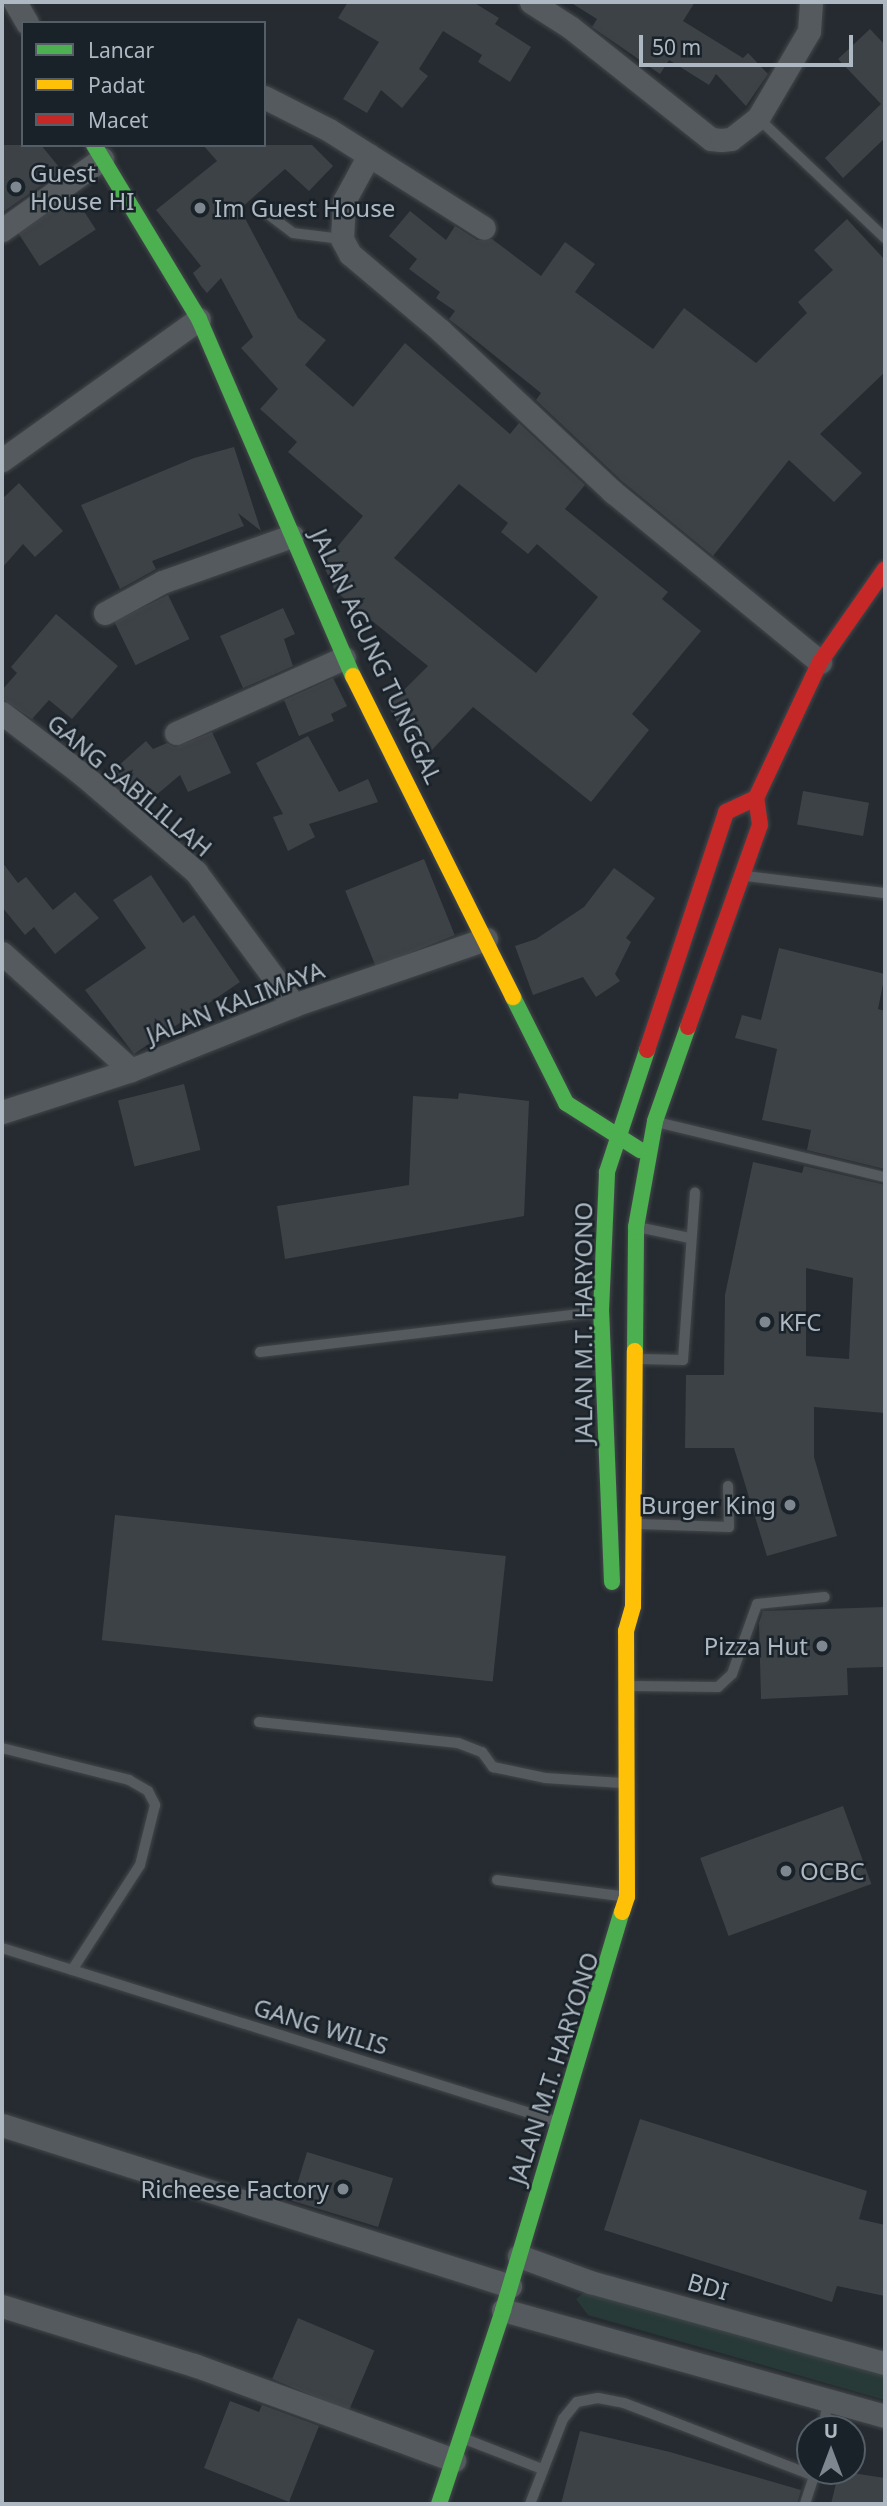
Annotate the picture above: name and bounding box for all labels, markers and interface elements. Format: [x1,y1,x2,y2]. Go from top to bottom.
legend [21,21,266,147]
scale bar [642,21,856,65]
text: 50 m [652,33,701,61]
text: Lancar [88,36,154,64]
text: Padat [88,71,145,99]
text: Macet [88,106,148,134]
place label: Guest House HI [30,159,134,215]
marker: Guest House HI [8,179,24,195]
place label: Im Guest House [214,194,395,222]
marker: Im Guest House [192,200,208,216]
street label: JALAN AGUNG TUNGGAL [305,524,449,788]
street label: GANG SABILILLAH [42,708,218,862]
street label: JALAN KALIMAYA [142,955,328,1049]
street label: JALAN M.T. HARYONO [569,1202,597,1444]
place label: KFC [779,1308,821,1336]
marker: KFC [757,1314,773,1330]
place label: Burger King [641,1491,776,1519]
marker: Burger King [782,1497,798,1513]
place label: Pizza Hut [704,1632,808,1660]
marker: Pizza Hut [814,1638,830,1654]
place label: OCBC [800,1857,865,1885]
marker: OCBC [778,1863,794,1879]
street label: JALAN M.T. HARYONO [502,1948,604,2188]
street label: GANG WILIS [250,1992,392,2060]
place label: Richeese Factory [140,2175,329,2203]
marker: Richeese Factory [335,2181,351,2197]
street label: BDI [684,2266,732,2306]
north arrow [796,2415,866,2485]
text: U [824,2418,838,2444]

